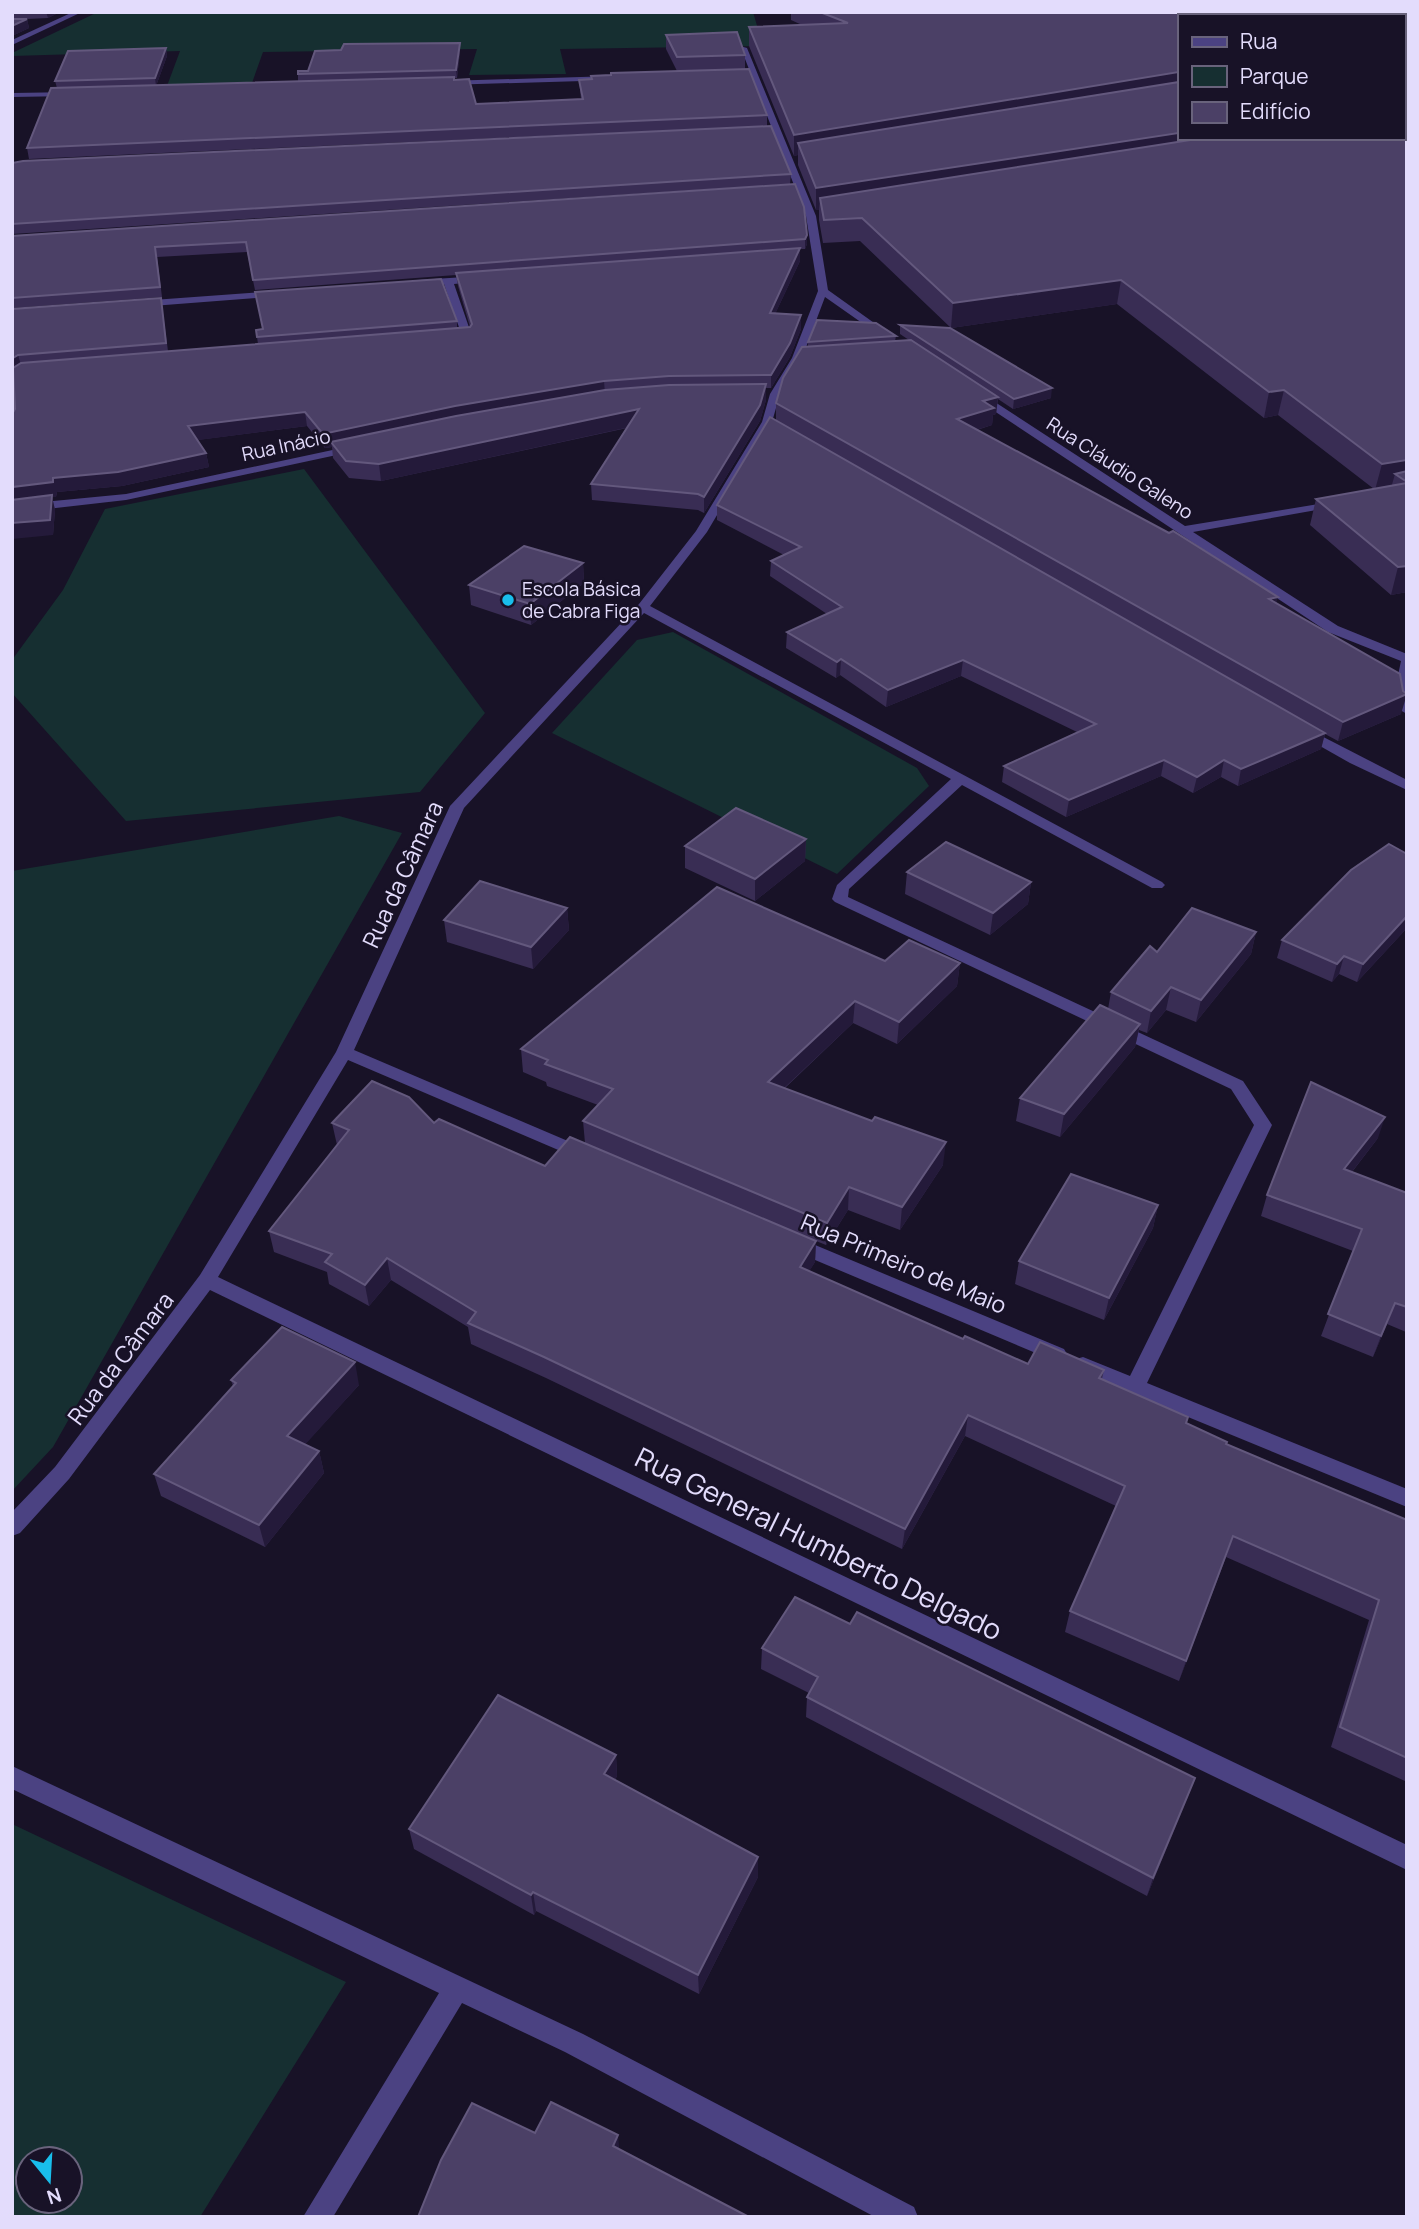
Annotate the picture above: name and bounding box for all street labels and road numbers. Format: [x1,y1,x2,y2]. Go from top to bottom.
street label: Rua Cláudio Galeno [1042,411,1198,525]
street label: Rua Inácio [239,423,333,467]
street label: Rua da Câmara [354,795,450,953]
street label: Rua Primeiro de Maio [796,1205,1012,1321]
street label: Rua da Câmara [59,1285,181,1431]
street label: Rua General Humberto Delgado [629,1437,1009,1649]

